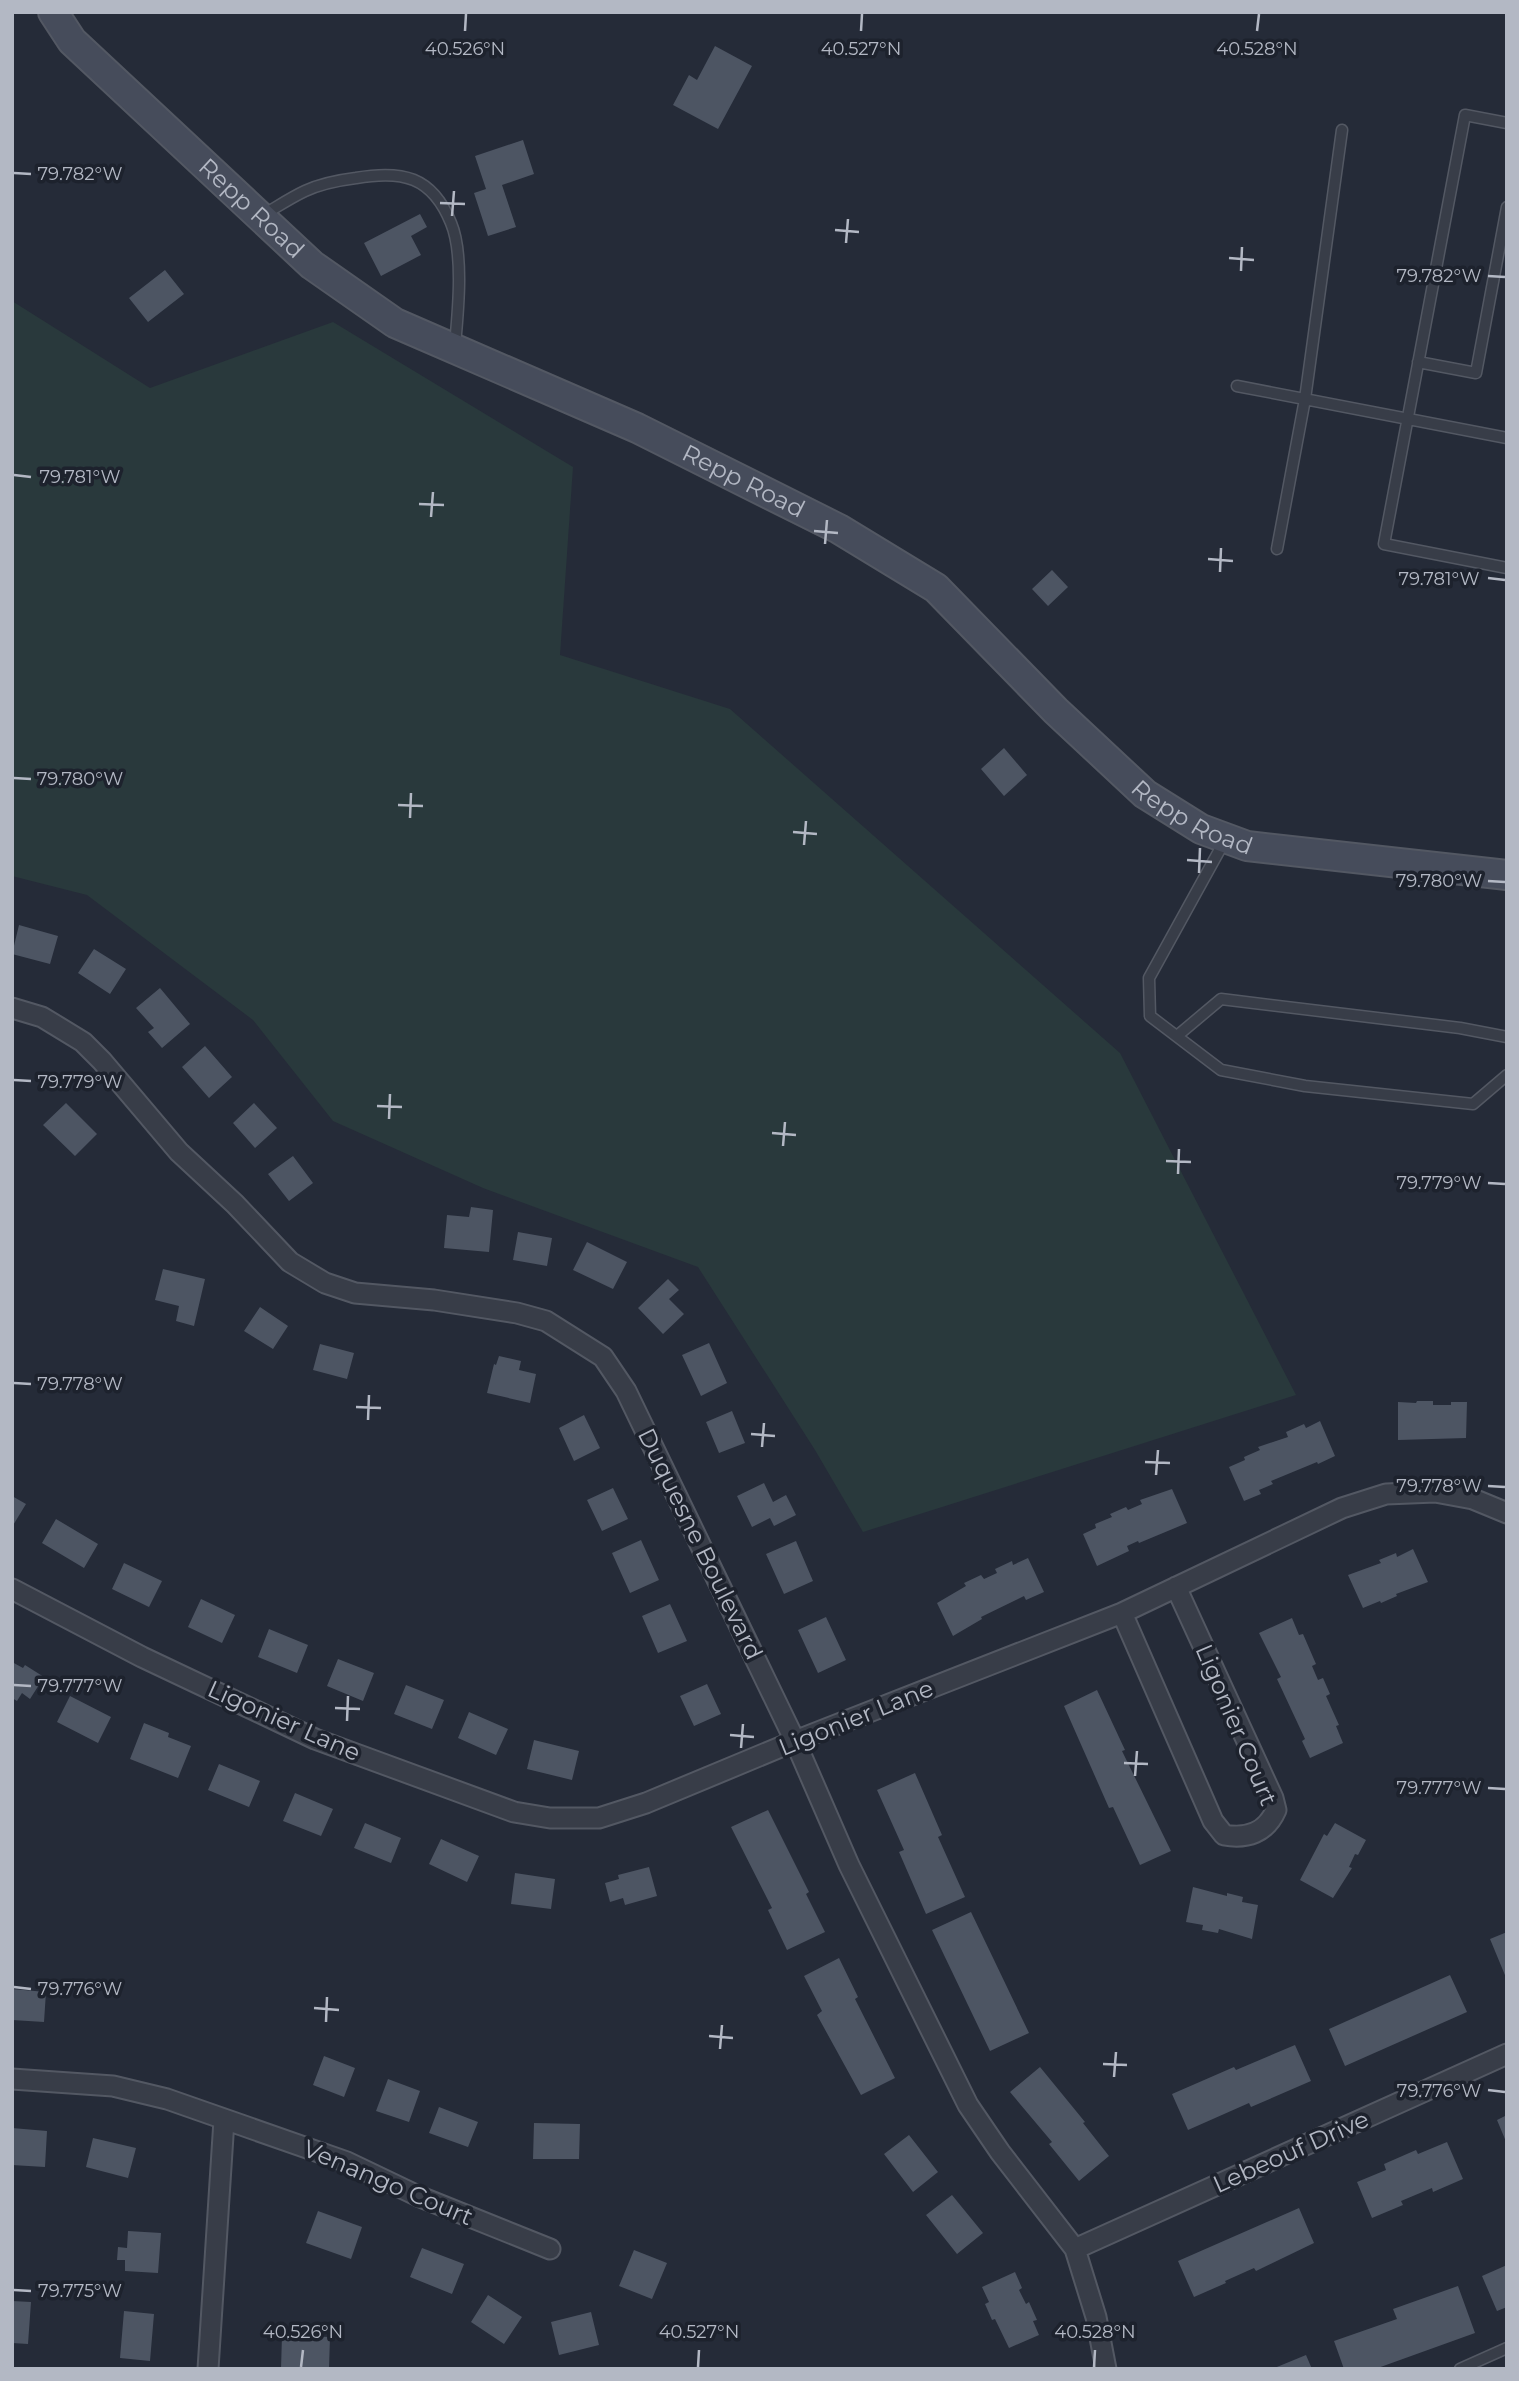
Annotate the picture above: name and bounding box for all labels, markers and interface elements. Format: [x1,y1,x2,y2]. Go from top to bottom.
text: 40.526°N [425,38,505,60]
text: 40.527°N [821,38,901,60]
text: 40.528°N [1216,38,1298,60]
street label: Repp Road [193,152,310,264]
text: 79.782°W [38,163,122,185]
text: 79.782°W [1397,265,1481,287]
street label: Repp Road [677,438,810,524]
text: 79.781°W [39,466,121,488]
text: 79.781°W [1398,568,1480,590]
text: 79.780°W [37,768,123,790]
street label: Repp Road [1125,774,1257,861]
text: 79.780°W [1396,870,1482,892]
text: 79.779°W [37,1071,123,1093]
text: 79.779°W [1396,1172,1482,1194]
text: 79.778°W [37,1373,123,1395]
street label: Duquesne Boulevard [632,1423,769,1664]
text: 79.778°W [1396,1475,1482,1497]
street label: Ligonier Court [1189,1640,1284,1810]
street label: Ligonier Lane [774,1673,937,1762]
street label: Ligonier Lane [203,1674,365,1767]
text: 79.777°W [38,1675,122,1697]
text: 79.777°W [1397,1777,1481,1799]
text: 79.776°W [38,1978,122,2000]
text: 79.776°W [1397,2080,1481,2102]
street label: Lebeouf Drive [1208,2104,1373,2199]
street label: Venango Court [299,2134,478,2231]
text: 79.775°W [38,2280,122,2302]
text: 40.526°N [263,2321,343,2343]
text: 40.527°N [659,2321,739,2343]
text: 40.528°N [1054,2321,1136,2343]

